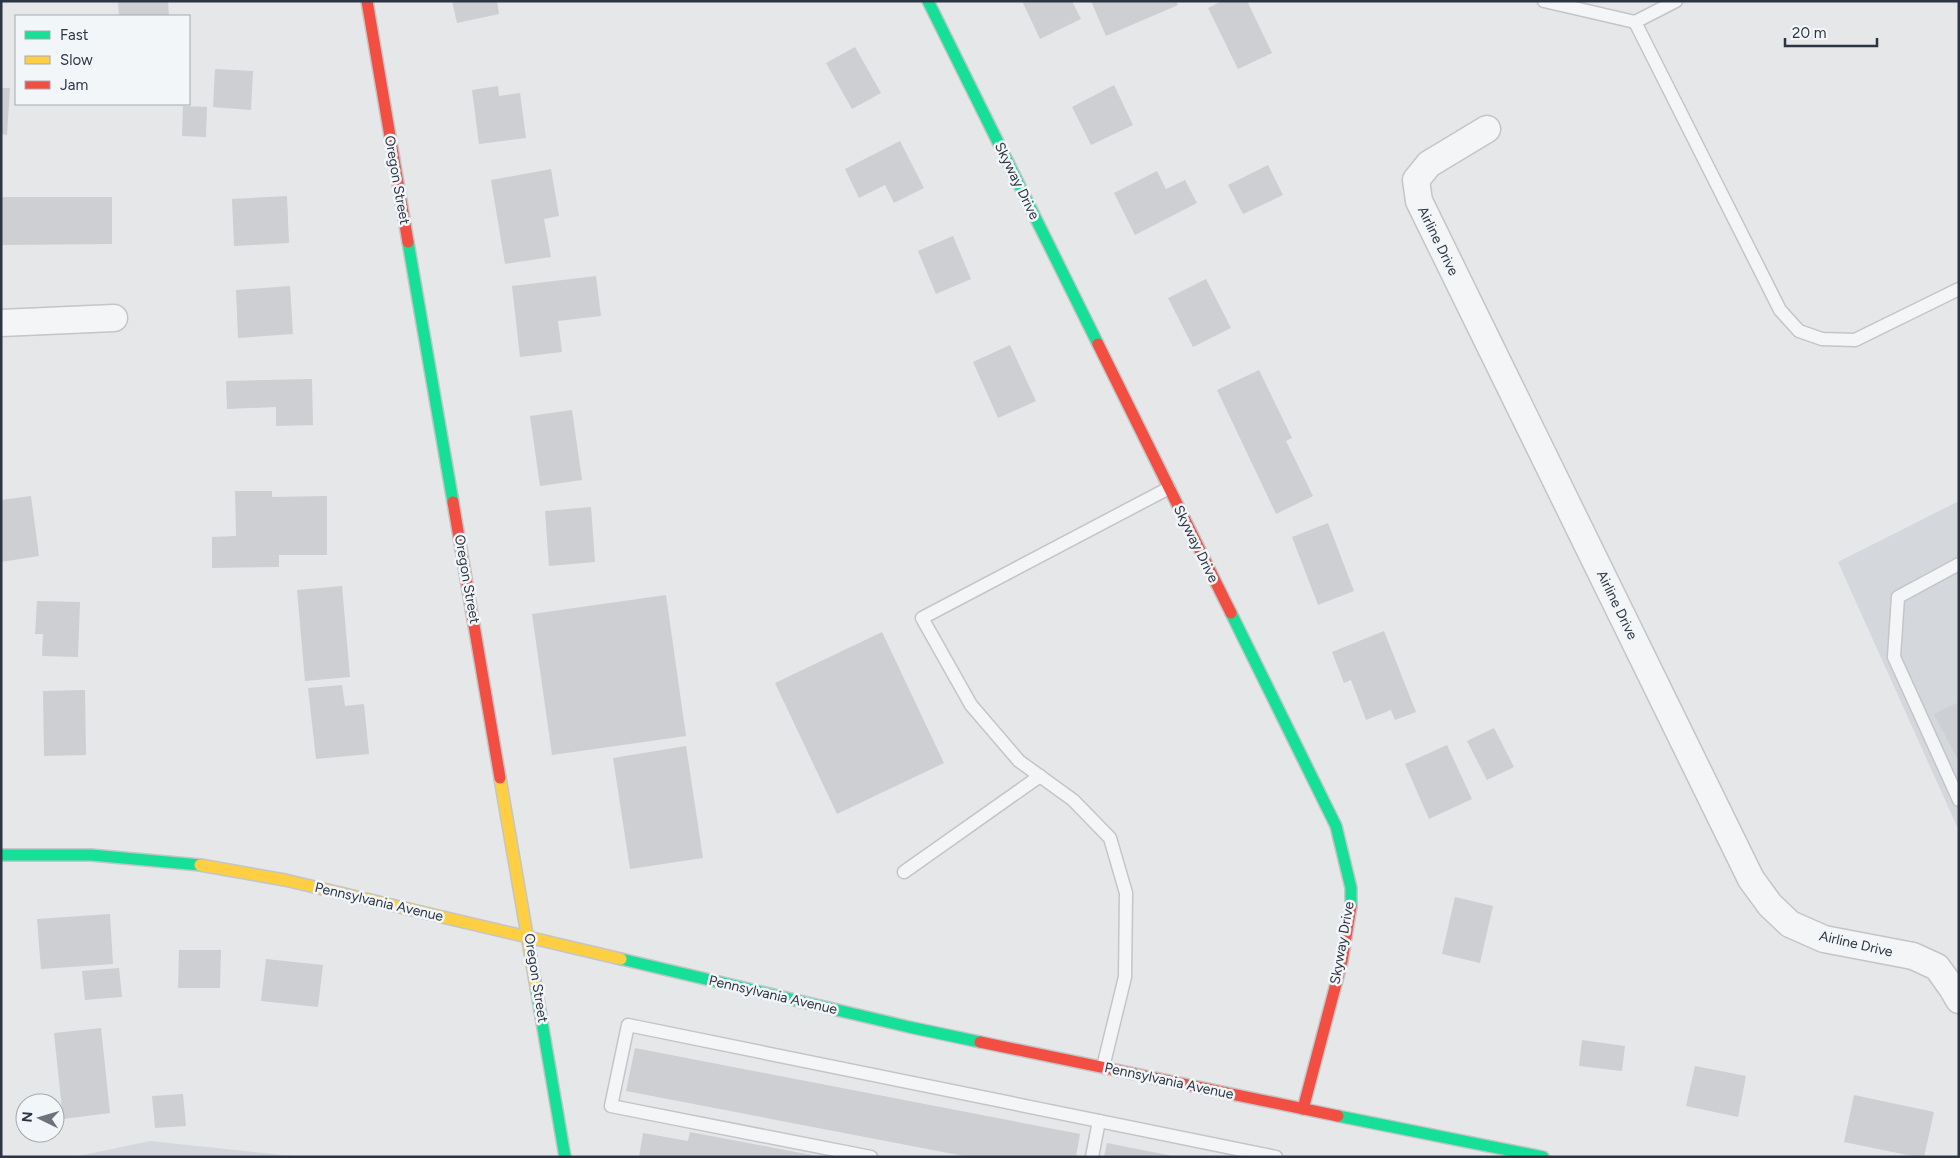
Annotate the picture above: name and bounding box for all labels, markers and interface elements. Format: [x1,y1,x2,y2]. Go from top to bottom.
legend [15,15,190,105]
scale bar [1785,15,1878,47]
text: 20 m [1792,24,1826,42]
text: Fast [60,26,89,44]
text: Slow [60,51,93,69]
text: Jam [60,76,88,94]
street label: Oregon Street [381,134,413,226]
street label: Skyway Drive [991,140,1043,223]
street label: Airline Drive [1414,204,1462,279]
street label: Skyway Drive [1170,503,1222,586]
street label: Oregon Street [451,533,483,625]
street label: Airline Drive [1593,568,1641,643]
street label: Pennsylvania Avenue [313,879,445,925]
street label: Skyway Drive [1326,900,1358,986]
street label: Airline Drive [1818,927,1895,961]
street label: Oregon Street [521,932,551,1024]
street label: Pennsylvania Avenue [707,972,839,1018]
street label: Pennsylvania Avenue [1103,1059,1235,1103]
north arrow [15,1093,65,1143]
text: N [19,1111,36,1123]

